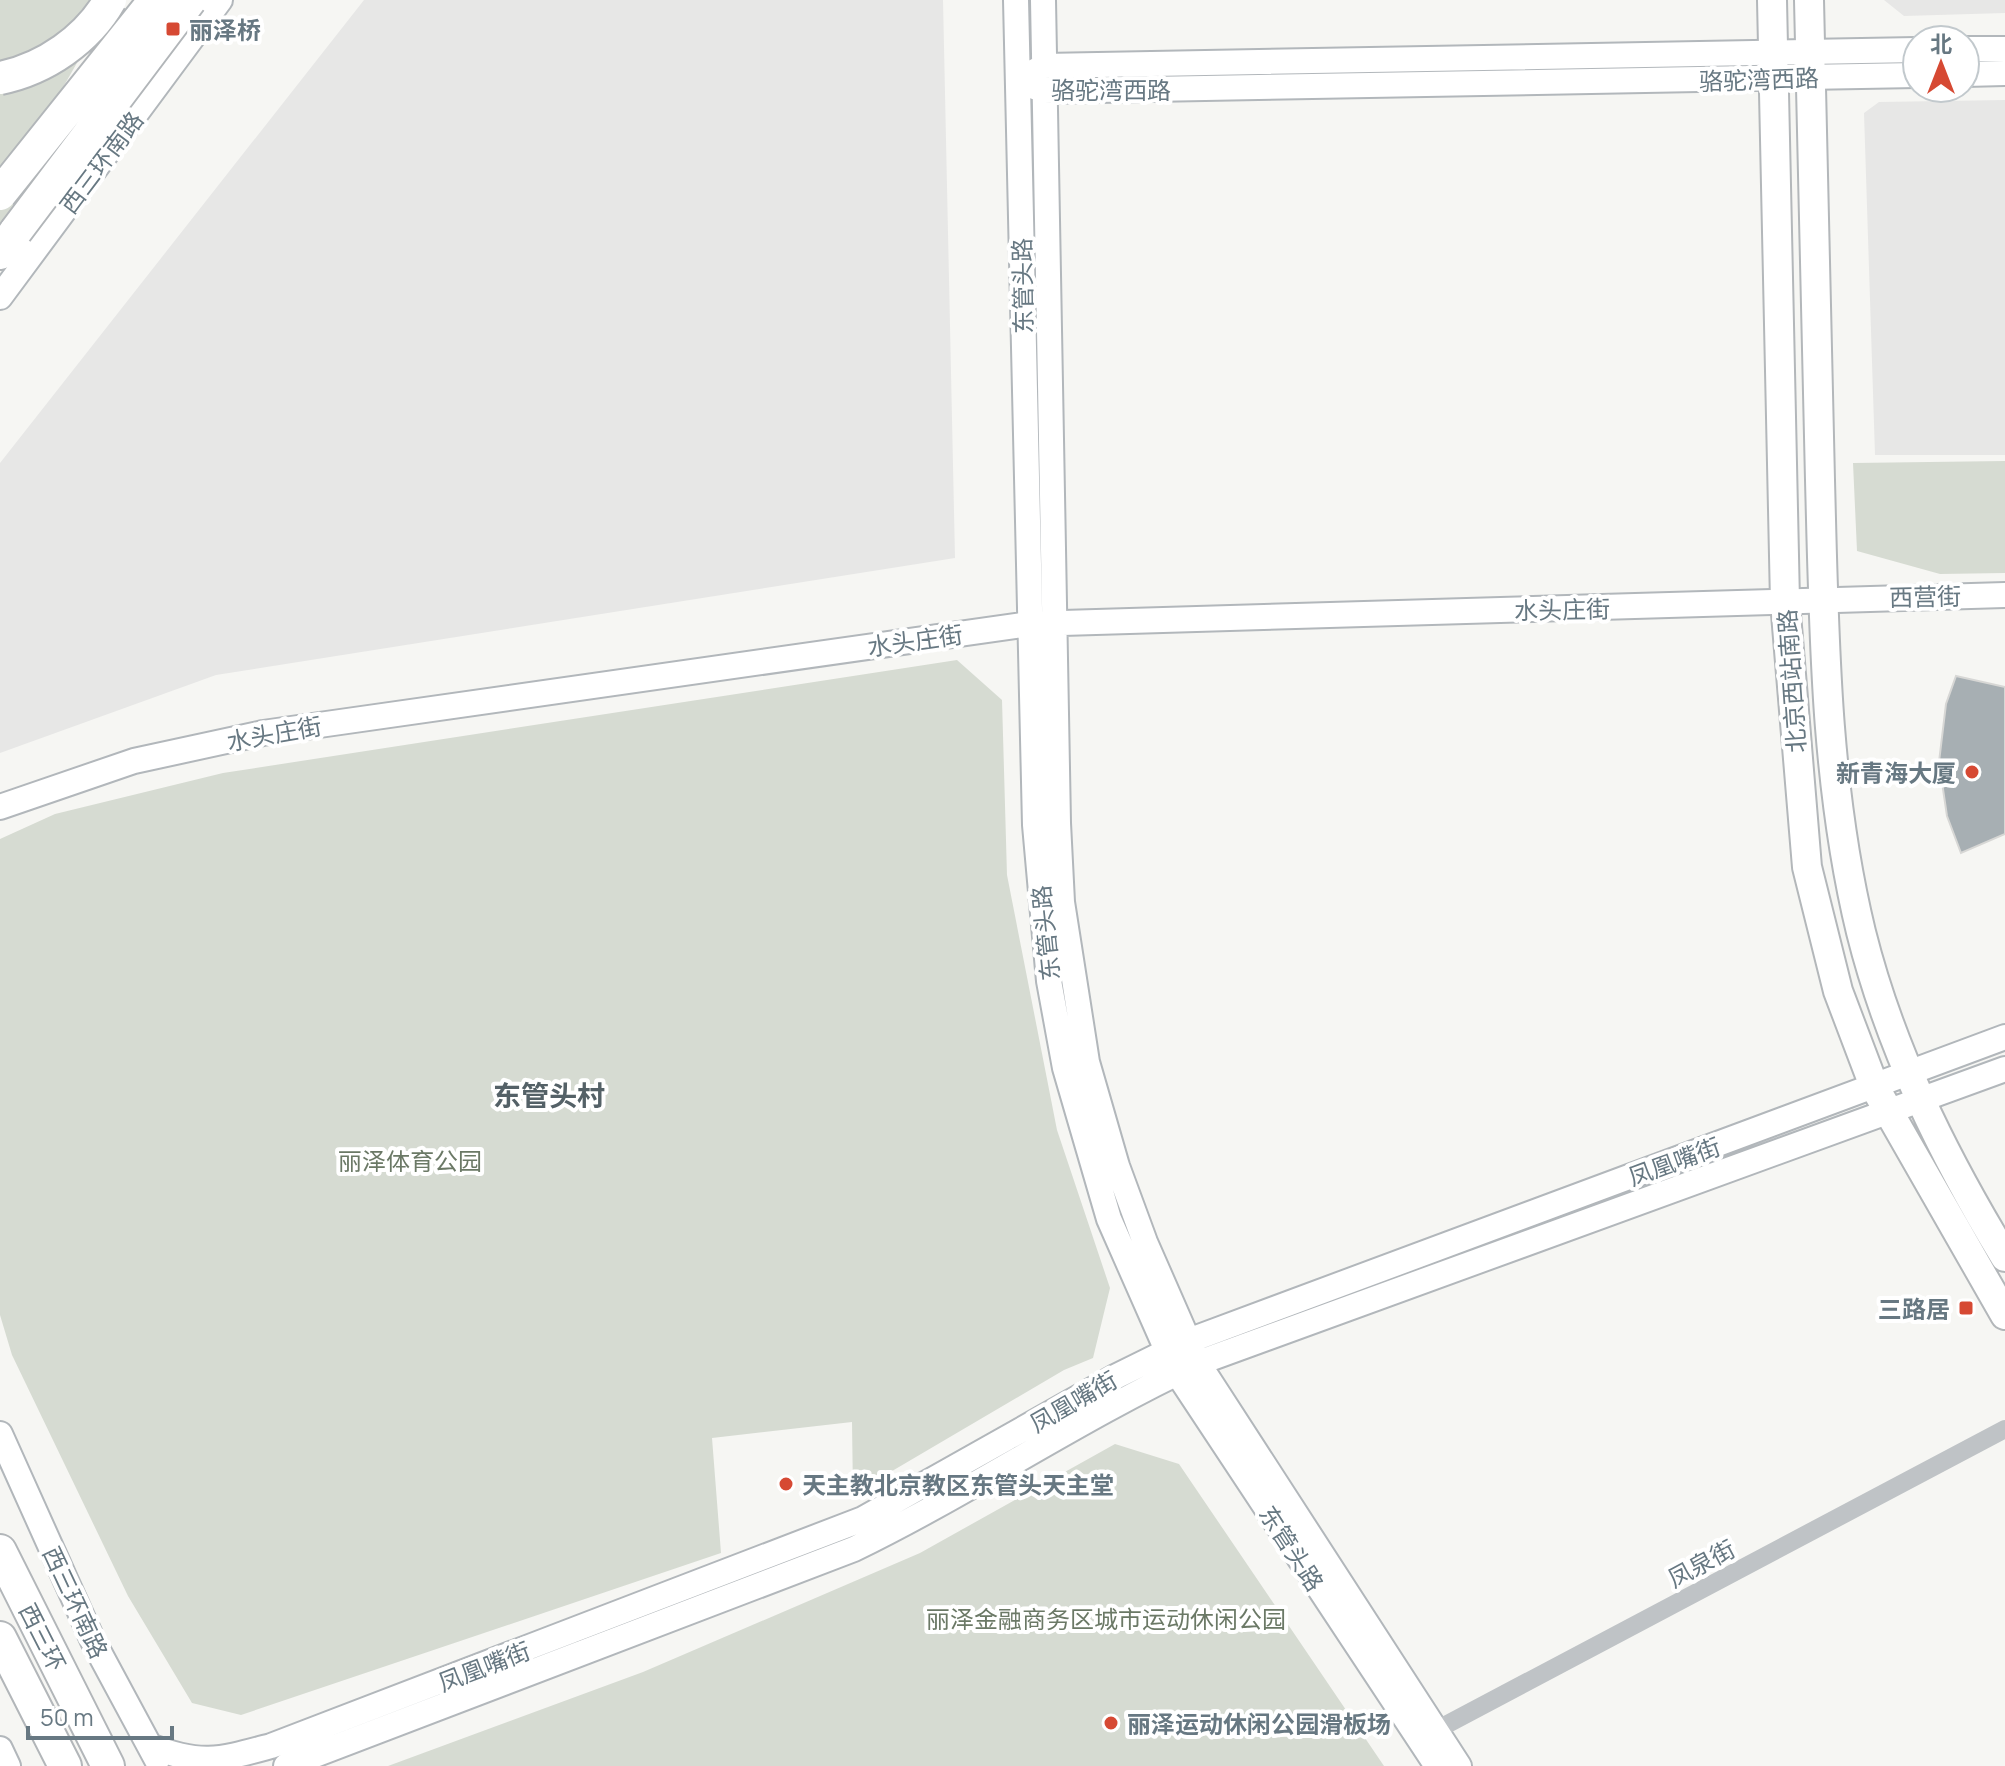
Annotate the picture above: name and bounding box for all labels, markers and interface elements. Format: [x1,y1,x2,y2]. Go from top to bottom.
place label: 丽泽桥 [189,13,261,46]
marker: 丽泽桥 [164,20,182,38]
north arrow [1901,24,1981,104]
text: 北 [1930,29,1952,59]
street label: 骆驼湾西路 [1698,60,1820,98]
street label: 骆驼湾西路 [1051,73,1171,106]
street label: 西三环南路 [52,104,150,220]
street label: 东管头路 [1005,238,1039,334]
street label: 西营街 [1889,579,1961,613]
street label: 水头庄街 [1514,592,1610,626]
street label: 北京西站南路 [1770,608,1812,754]
street label: 水头庄街 [865,617,965,663]
street label: 水头庄街 [224,708,324,758]
place label: 新青海大厦 [1836,756,1956,789]
marker: 新青海大厦 [1963,763,1981,781]
street label: 东管头路 [1024,884,1066,982]
district label: 东管头村 [493,1076,605,1114]
street label: 凤凰嘴街 [1623,1129,1725,1193]
park label: 丽泽体育公园 [338,1144,482,1177]
place label: 三路居 [1878,1292,1950,1325]
marker: 三路居 [1957,1299,1975,1317]
street label: 凤凰嘴街 [1023,1363,1123,1439]
place label: 天主教北京教区东管头天主堂 [802,1468,1114,1501]
marker: 天主教北京教区东管头天主堂 [777,1475,795,1493]
street label: 东管头路 [1252,1499,1332,1597]
street label: 凤泉街 [1661,1532,1741,1594]
street label: 西三环南路 [38,1542,114,1662]
street label: 西三环 [14,1598,72,1676]
park label: 丽泽金融商务区城市运动休闲公园 [926,1602,1286,1635]
street label: 凤凰嘴街 [433,1633,535,1699]
scale bar [28,1690,172,1740]
text: 50 m [40,1700,94,1733]
place label: 丽泽运动休闲公园滑板场 [1127,1707,1391,1740]
marker: 丽泽运动休闲公园滑板场 [1102,1714,1120,1732]

